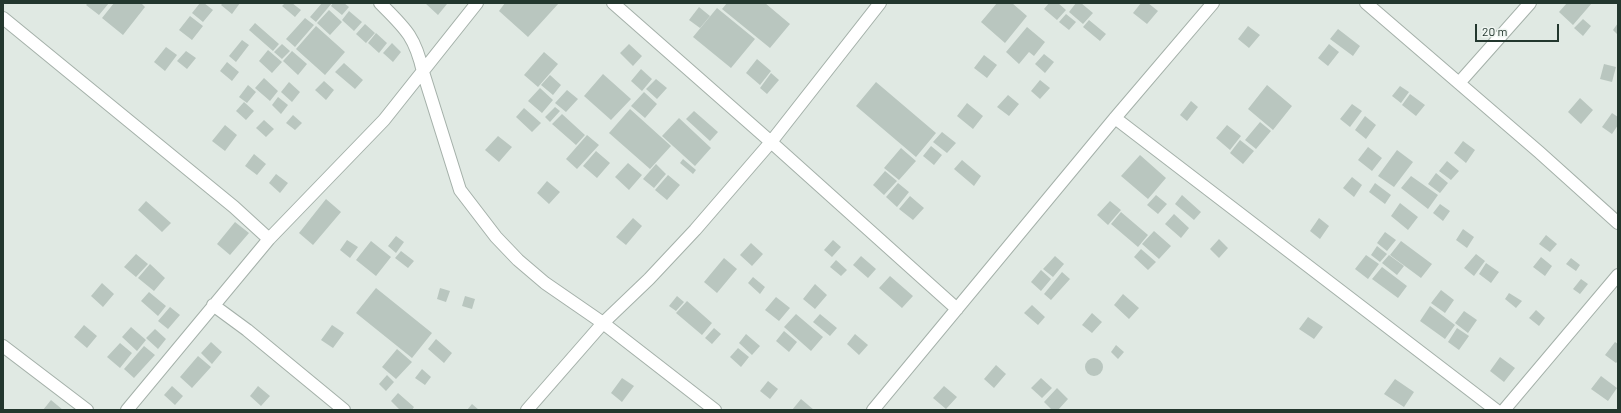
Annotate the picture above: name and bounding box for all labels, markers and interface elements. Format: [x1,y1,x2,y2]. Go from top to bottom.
scale bar [1477,16,1561,42]
text: 20 m [1482,24,1508,38]

